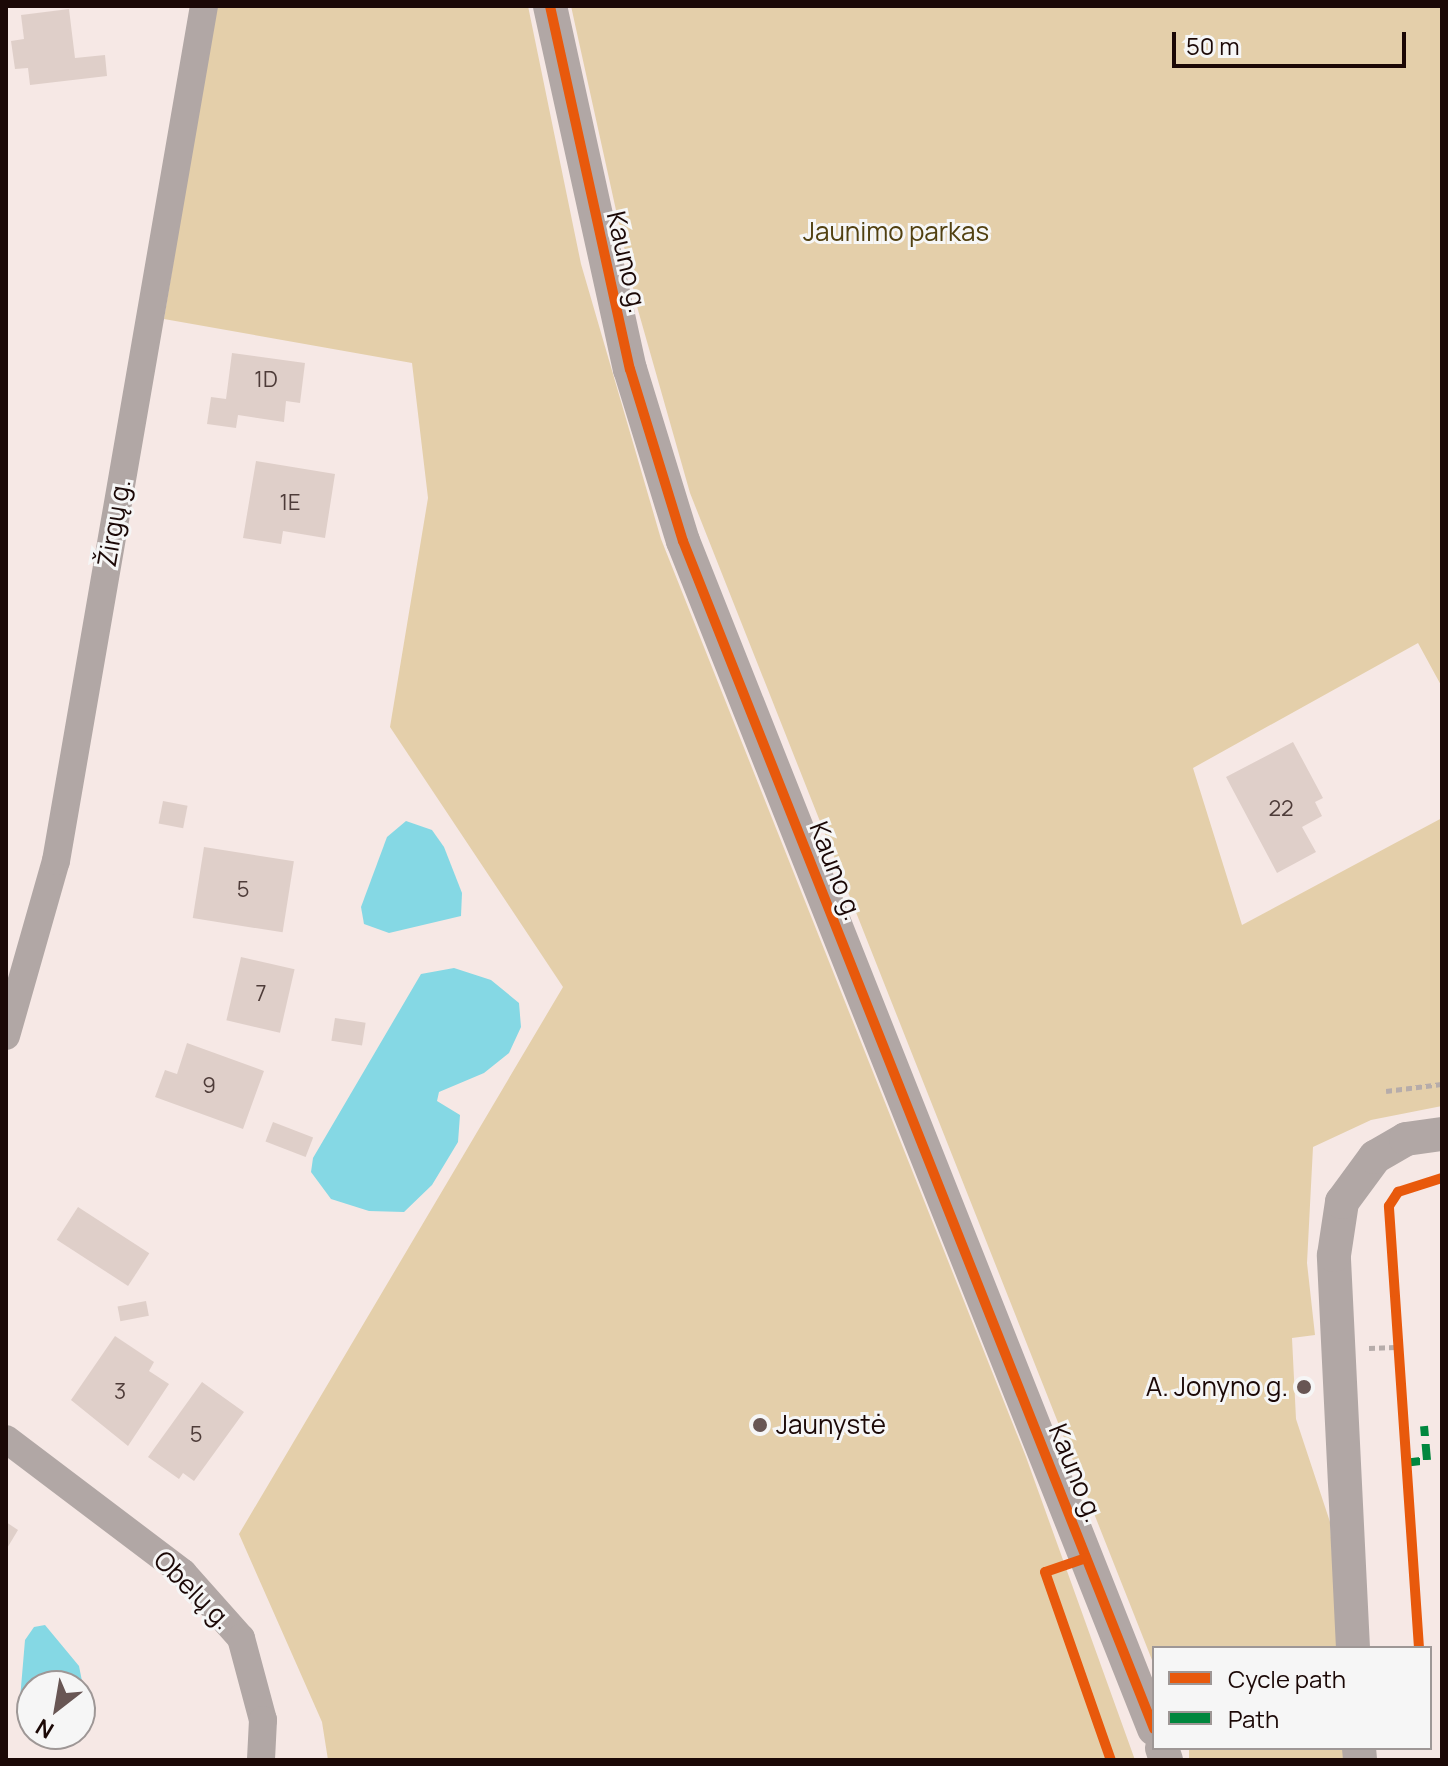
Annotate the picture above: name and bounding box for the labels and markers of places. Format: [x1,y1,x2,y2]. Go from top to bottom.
place label: A. Jonyno g. [1146,1371,1288,1403]
marker: A. Jonyno g. [1295,1378,1313,1396]
place label: Jaunystė [776,1409,886,1441]
marker: Jaunystė [751,1416,769,1434]

